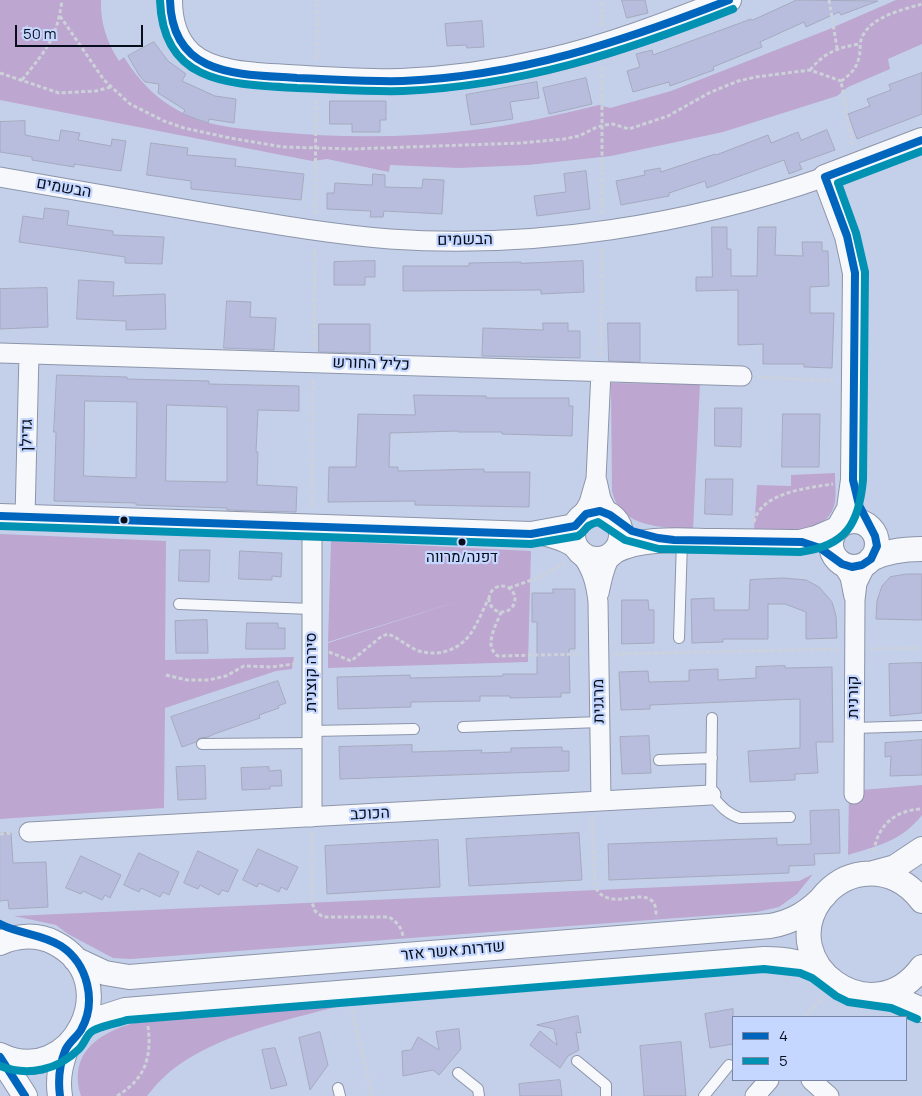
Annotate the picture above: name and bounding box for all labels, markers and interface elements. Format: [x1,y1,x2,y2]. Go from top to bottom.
scale bar [18,15,145,47]
text: 50 m [23,23,57,44]
street label: הבשמים [35,174,93,202]
street label: הבשמים [437,230,493,250]
street label: כליל החורש [332,353,410,375]
street label: גדילן [17,419,37,451]
unlabelled marker [119,515,129,525]
marker: דפנה/מרווה [457,537,467,547]
place label: דפנה/מרווה [426,549,498,567]
street label: סירה קוצנית [302,632,322,712]
street label: קורנית [844,675,864,719]
street label: מרגנית [589,678,609,724]
street label: הכוכב [350,803,390,825]
street label: שדרות אשר אזר [400,937,506,965]
legend [732,1016,907,1081]
text: 4 [779,1025,788,1046]
text: 5 [779,1050,788,1071]

